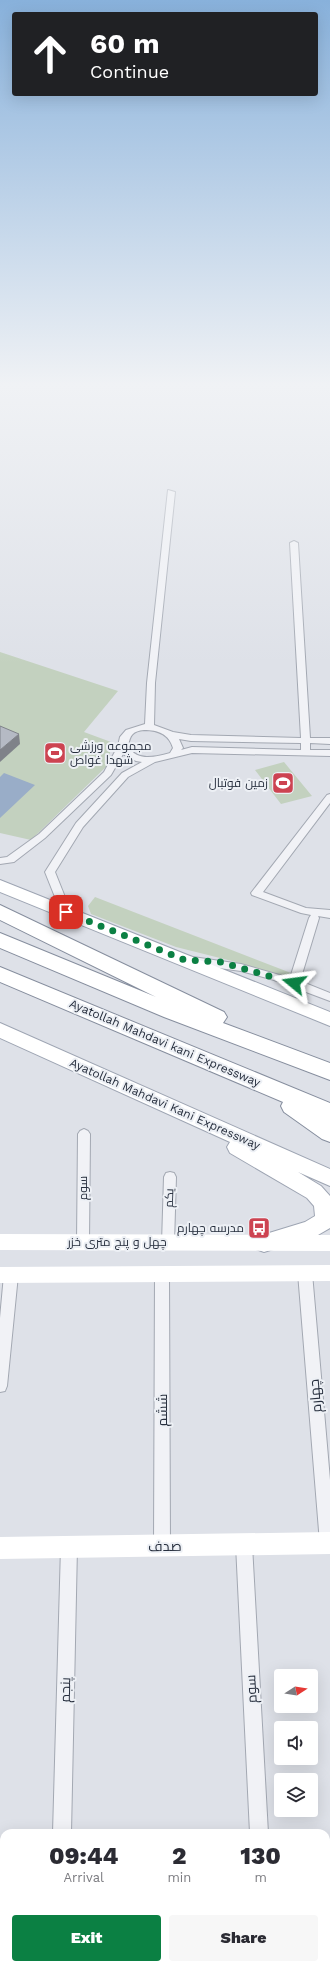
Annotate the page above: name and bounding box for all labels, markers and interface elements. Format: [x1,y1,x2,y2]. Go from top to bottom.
text: 60 m [90,27,160,60]
icon: ahead [24,28,76,80]
text: Continue [90,61,169,82]
place label: مجموعه ورزشی شهدا غواص [70,739,152,767]
sports icon: مجموعه ورزشی شهدا غواص [42,740,68,766]
sports icon: زمین فوتبال [270,770,296,796]
place label: زمین فوتبال [209,776,268,790]
pin [49,895,83,929]
icon: arrive [55,901,77,923]
position arrow [273,962,315,1004]
street label: Ayatollah Mahdavi kani Expressway [67,996,263,1090]
street label: Ayatollah Mahdavi Kani Expressway [68,1055,263,1153]
street label: سوم [76,1176,91,1200]
street label: یکم [162,1187,177,1208]
bus stop icon: مدرسه چهارم [246,1215,272,1241]
place label: مدرسه چهارم [177,1221,244,1237]
street label: چهل و پنج متری خزر [66,1235,167,1251]
street label: چهارم [306,1378,326,1413]
street label: ششم [154,1394,172,1426]
street label: صدف [148,1538,182,1554]
north arrow [274,1669,318,1713]
map controls [274,1669,318,1817]
street label: سوم [242,1674,262,1704]
street label: پنجم [57,1677,75,1703]
button: sound [274,1721,318,1765]
button: layers [274,1773,318,1817]
text: 09:44 [49,1842,118,1870]
text: 2 [172,1842,187,1870]
text: 130 [240,1842,281,1870]
text: Arrival [63,1870,104,1885]
text: min [167,1870,191,1885]
text: m [254,1870,267,1885]
button: Exit [12,1915,161,1961]
button: Share [169,1915,318,1961]

